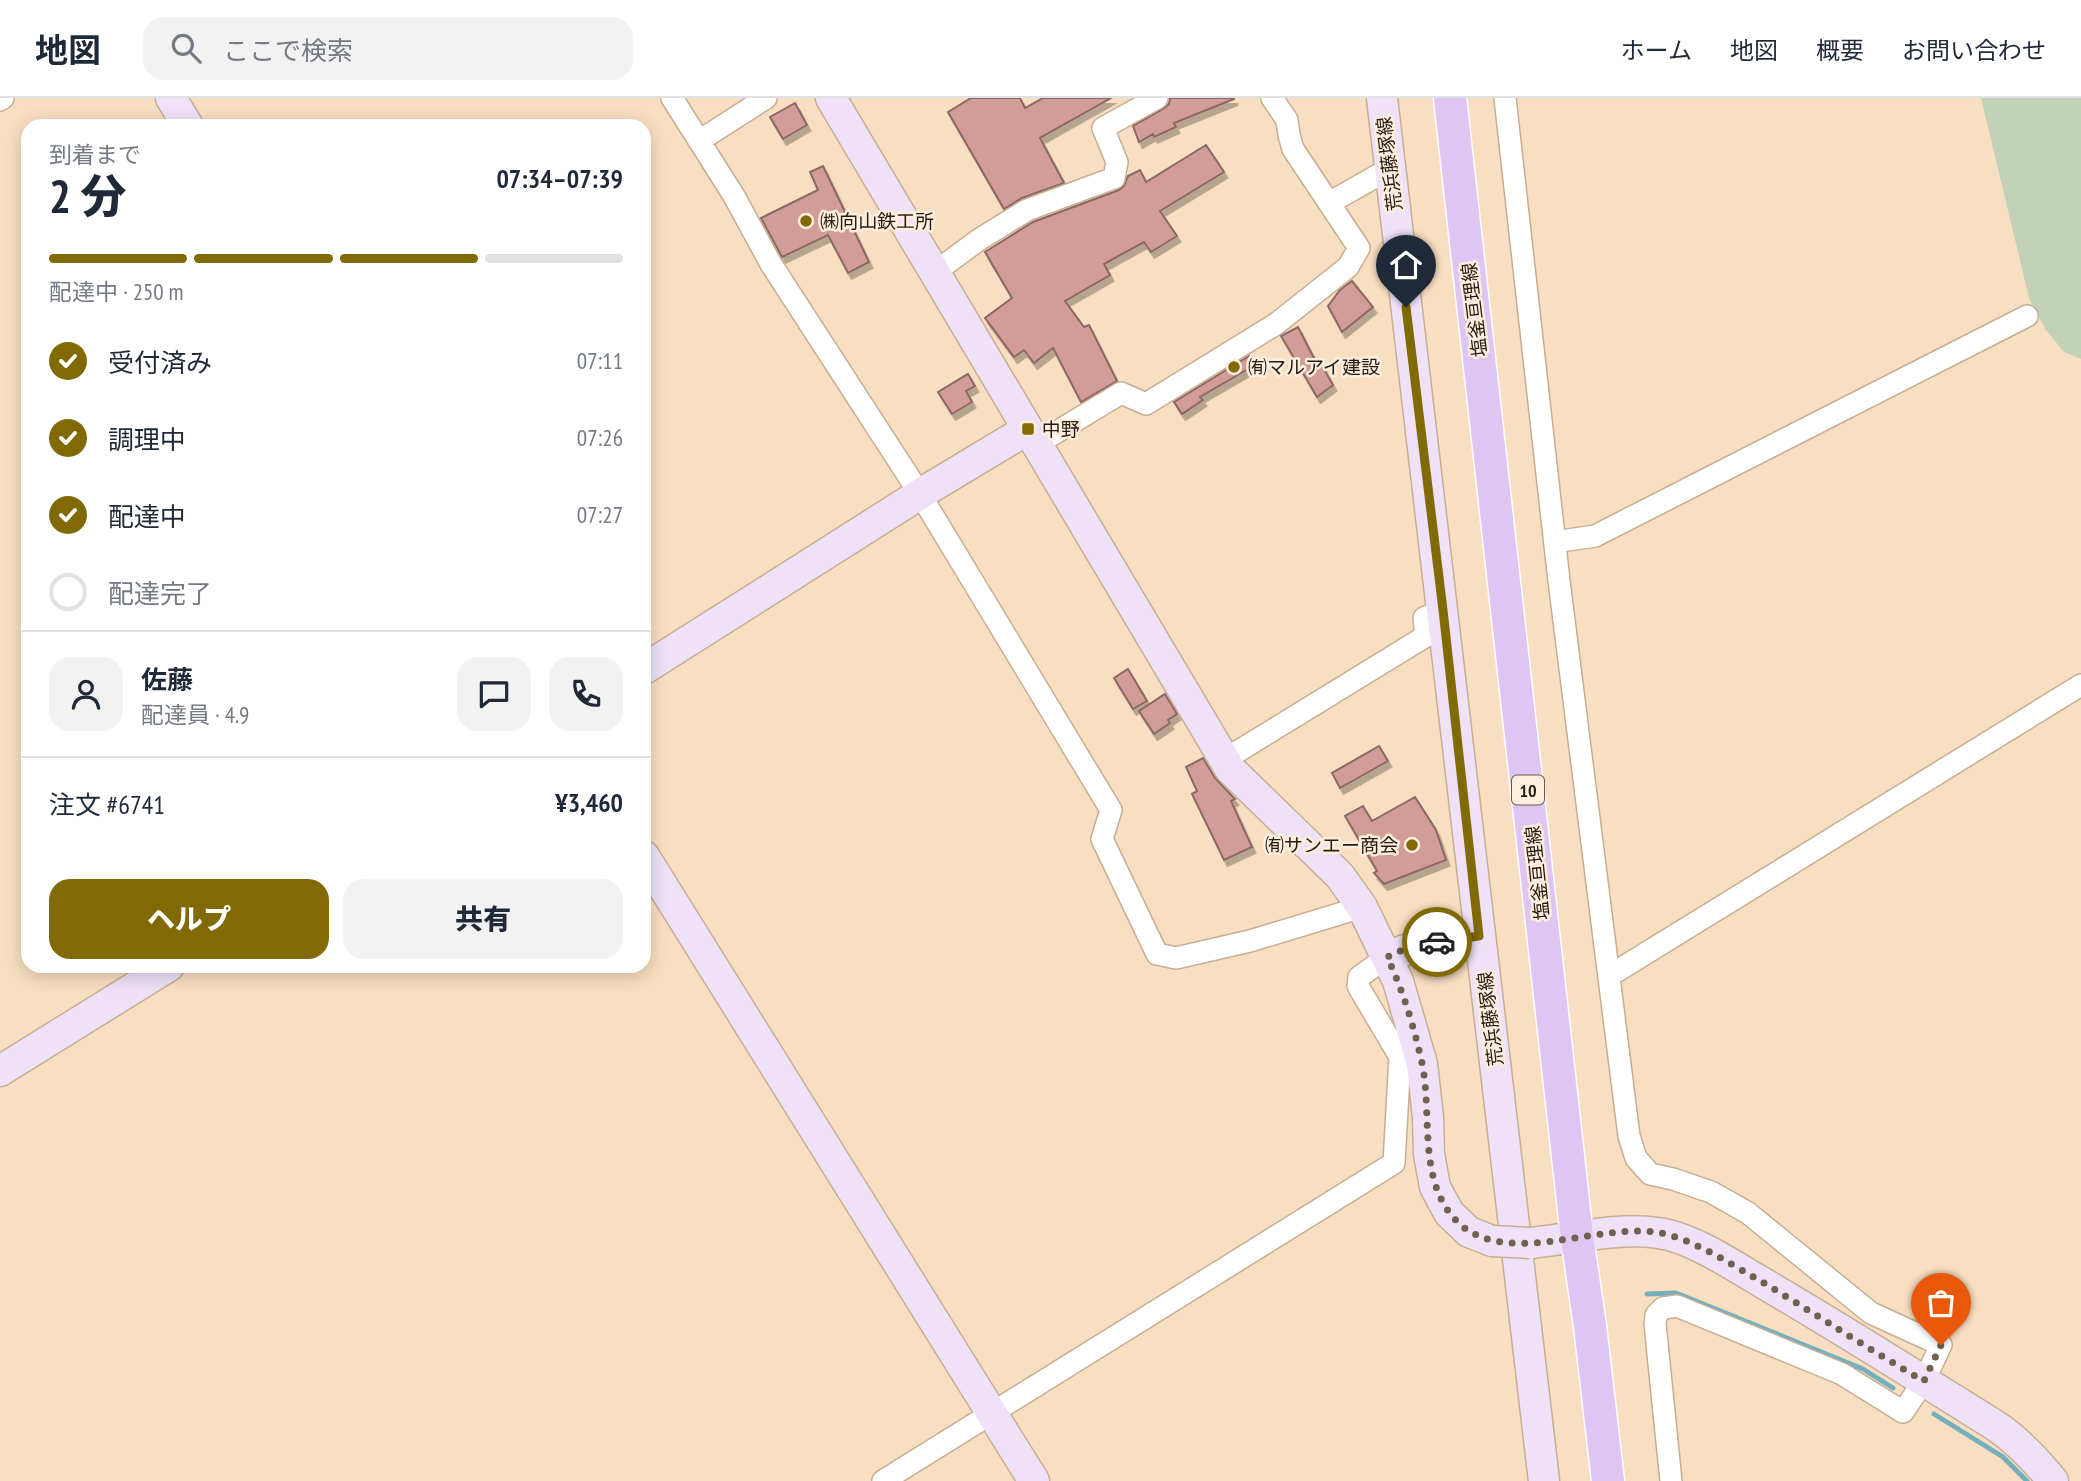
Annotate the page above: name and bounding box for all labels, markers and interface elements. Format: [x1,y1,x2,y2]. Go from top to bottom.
search box [143,17,633,80]
text: 地図 [35,28,101,71]
icon: search [167,29,205,67]
text: ここで検索 [223,34,353,67]
text: ホーム [1621,35,1692,66]
text: 地図 [1730,35,1778,66]
text: 概要 [1816,35,1864,66]
text: お問い合わせ [1902,35,2046,66]
street label: 荒浜藤塚線 [1371,115,1407,213]
text: 到着まで [49,140,141,169]
text: 07:34–07:39 [496,162,623,195]
text: 2 分 [49,166,126,226]
place label: ㈱向山鉄工所 [820,209,934,233]
marker: ㈱向山鉄工所 [798,213,814,229]
pin [1376,235,1436,307]
icon: home [1387,246,1425,284]
street label: 塩釜亘理線 [1456,261,1492,359]
text: 配達中 · 250 m [49,277,184,306]
icon: check [49,342,87,380]
text: 受付済み [108,346,212,379]
text: 07:11 [577,346,623,375]
place label: ㈲マルアイ建設 [1248,355,1380,379]
marker: ㈲マルアイ建設 [1226,359,1242,375]
place label: 中野 [1042,417,1080,441]
icon: check [49,419,87,457]
marker: 中野 [1020,421,1036,437]
text: 調理中 [108,423,186,456]
text: 07:26 [577,423,623,452]
icon: check [49,496,87,534]
text: 配達中 [108,500,186,533]
text: 07:27 [577,500,623,529]
text: 配達完了 [108,577,212,610]
button: person [49,657,123,731]
button: chat [457,657,531,731]
button: phone [549,657,623,731]
text: 佐藤 [141,663,193,696]
text: 配達員 · 4.9 [141,700,249,729]
road number: 10 [1512,776,1544,804]
text: ¥3,460 [555,786,623,819]
text: 注文 #6741 [49,788,165,821]
street label: 塩釜亘理線 [1520,824,1554,922]
place label: ㈲サンエー商会 [1265,833,1398,857]
marker: ㈲サンエー商会 [1404,837,1420,853]
button: ヘルプ [49,879,329,959]
button: 共有 [343,879,623,959]
courier [1402,907,1472,977]
icon: car [1418,923,1456,961]
street label: 荒浜藤塚線 [1472,970,1508,1068]
pin [1911,1273,1971,1345]
icon: bag [1922,1284,1960,1322]

